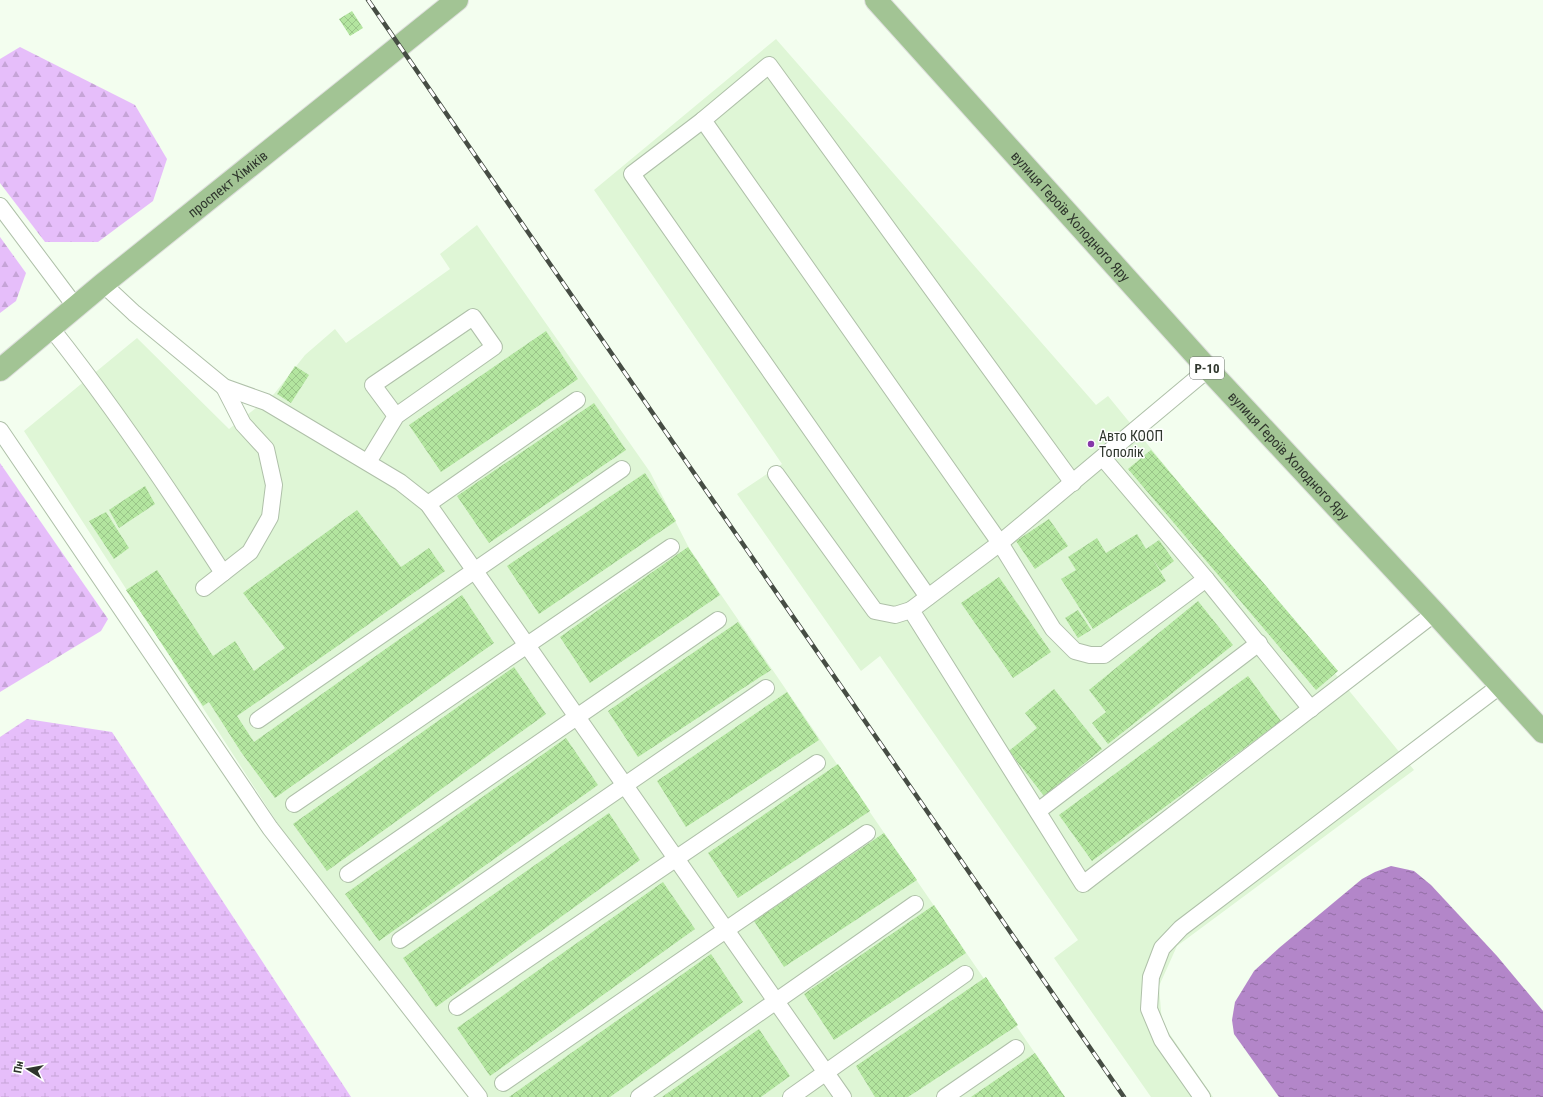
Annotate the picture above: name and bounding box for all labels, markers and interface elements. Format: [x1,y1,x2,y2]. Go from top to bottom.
street label: проспект Хіміків [185,147,271,221]
street label: вулиця Героїв Холодного Яру [1008,148,1133,285]
road number: Р-10 [1190,357,1224,379]
street label: вулиця Героїв Холодного Яру [1225,388,1353,524]
place label: Авто КООП Тополік [1099,428,1163,460]
marker: Авто КООП Тополік [1086,439,1096,449]
north arrow [8,1049,48,1089]
text: Пн [11,1060,26,1074]

